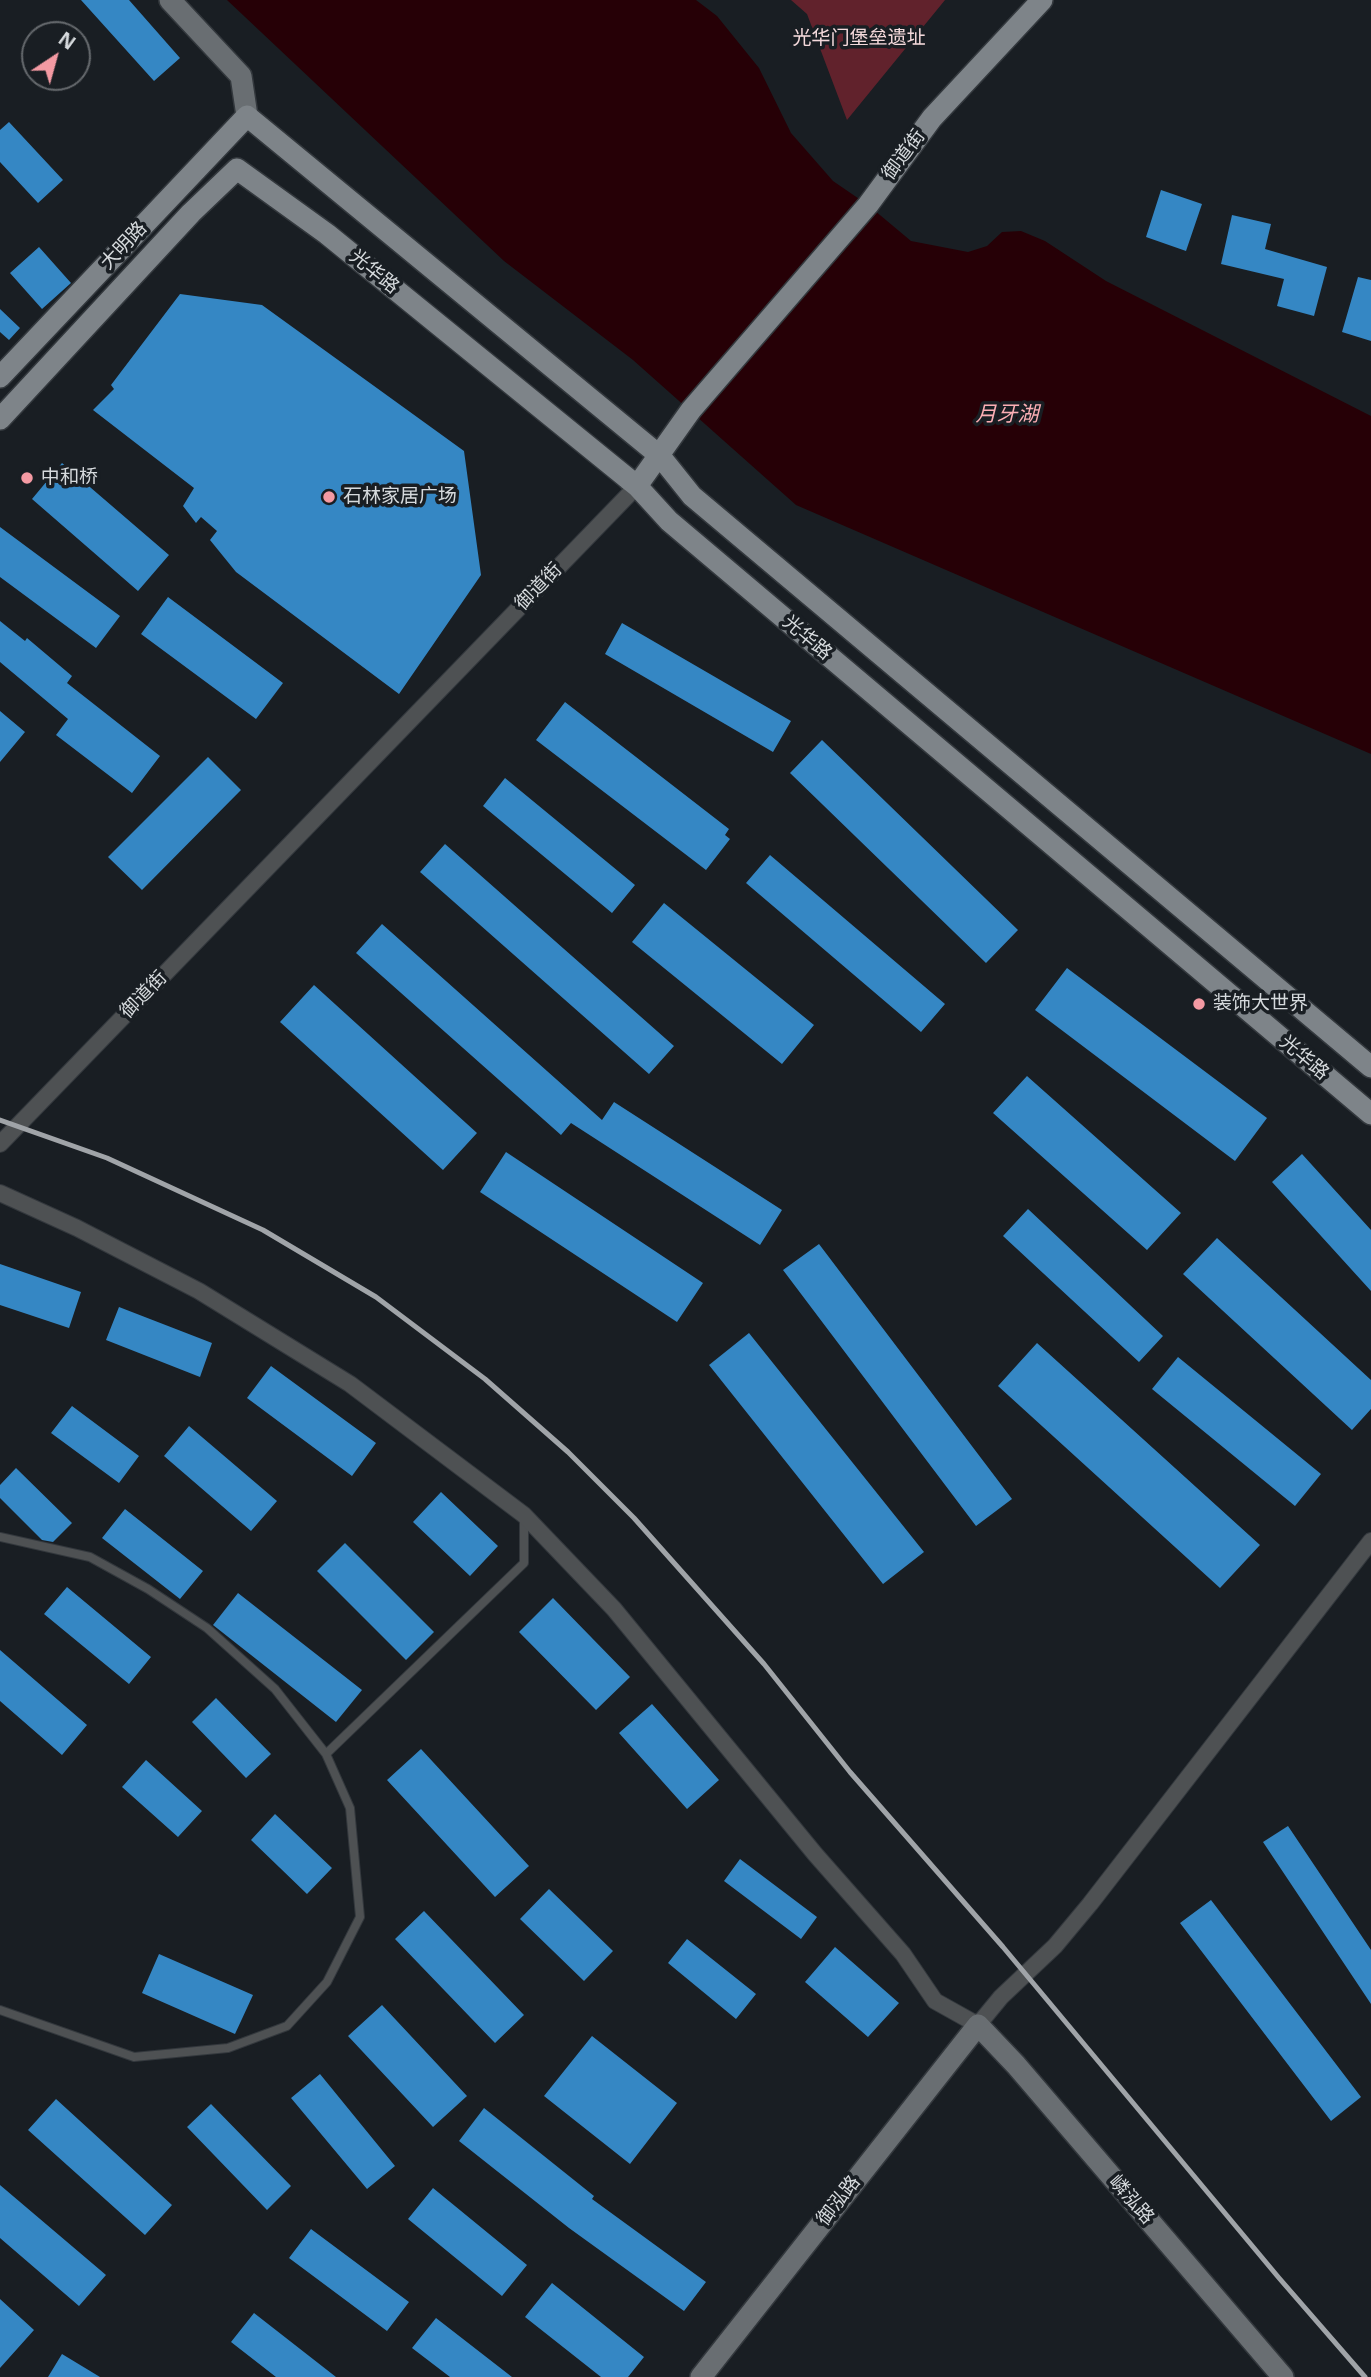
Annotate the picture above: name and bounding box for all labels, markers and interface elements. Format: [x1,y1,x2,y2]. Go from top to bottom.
north arrow [21,21,91,91]
text: N [53,26,81,56]
park label: 光华门堡垒遗址 [793,28,925,50]
street label: 御道街 [878,125,930,185]
street label: 大明路 [96,217,152,275]
street label: 光华路 [345,245,403,299]
water label: 月牙湖 [976,402,1038,428]
place label: 中和桥 [41,467,98,489]
marker: 中和桥 [19,470,35,486]
place label: 石林家居广场 [343,486,457,508]
marker: 石林家居广场 [321,489,337,505]
street label: 御道街 [511,559,567,615]
street label: 光华路 [778,611,836,665]
street label: 御道街 [116,967,172,1023]
place label: 装饰大世界 [1213,993,1308,1015]
marker: 装饰大世界 [1191,996,1207,1012]
street label: 光华路 [1275,1031,1333,1085]
street label: 嶙泓路 [1104,2171,1158,2229]
street label: 御泓路 [812,2172,866,2230]

